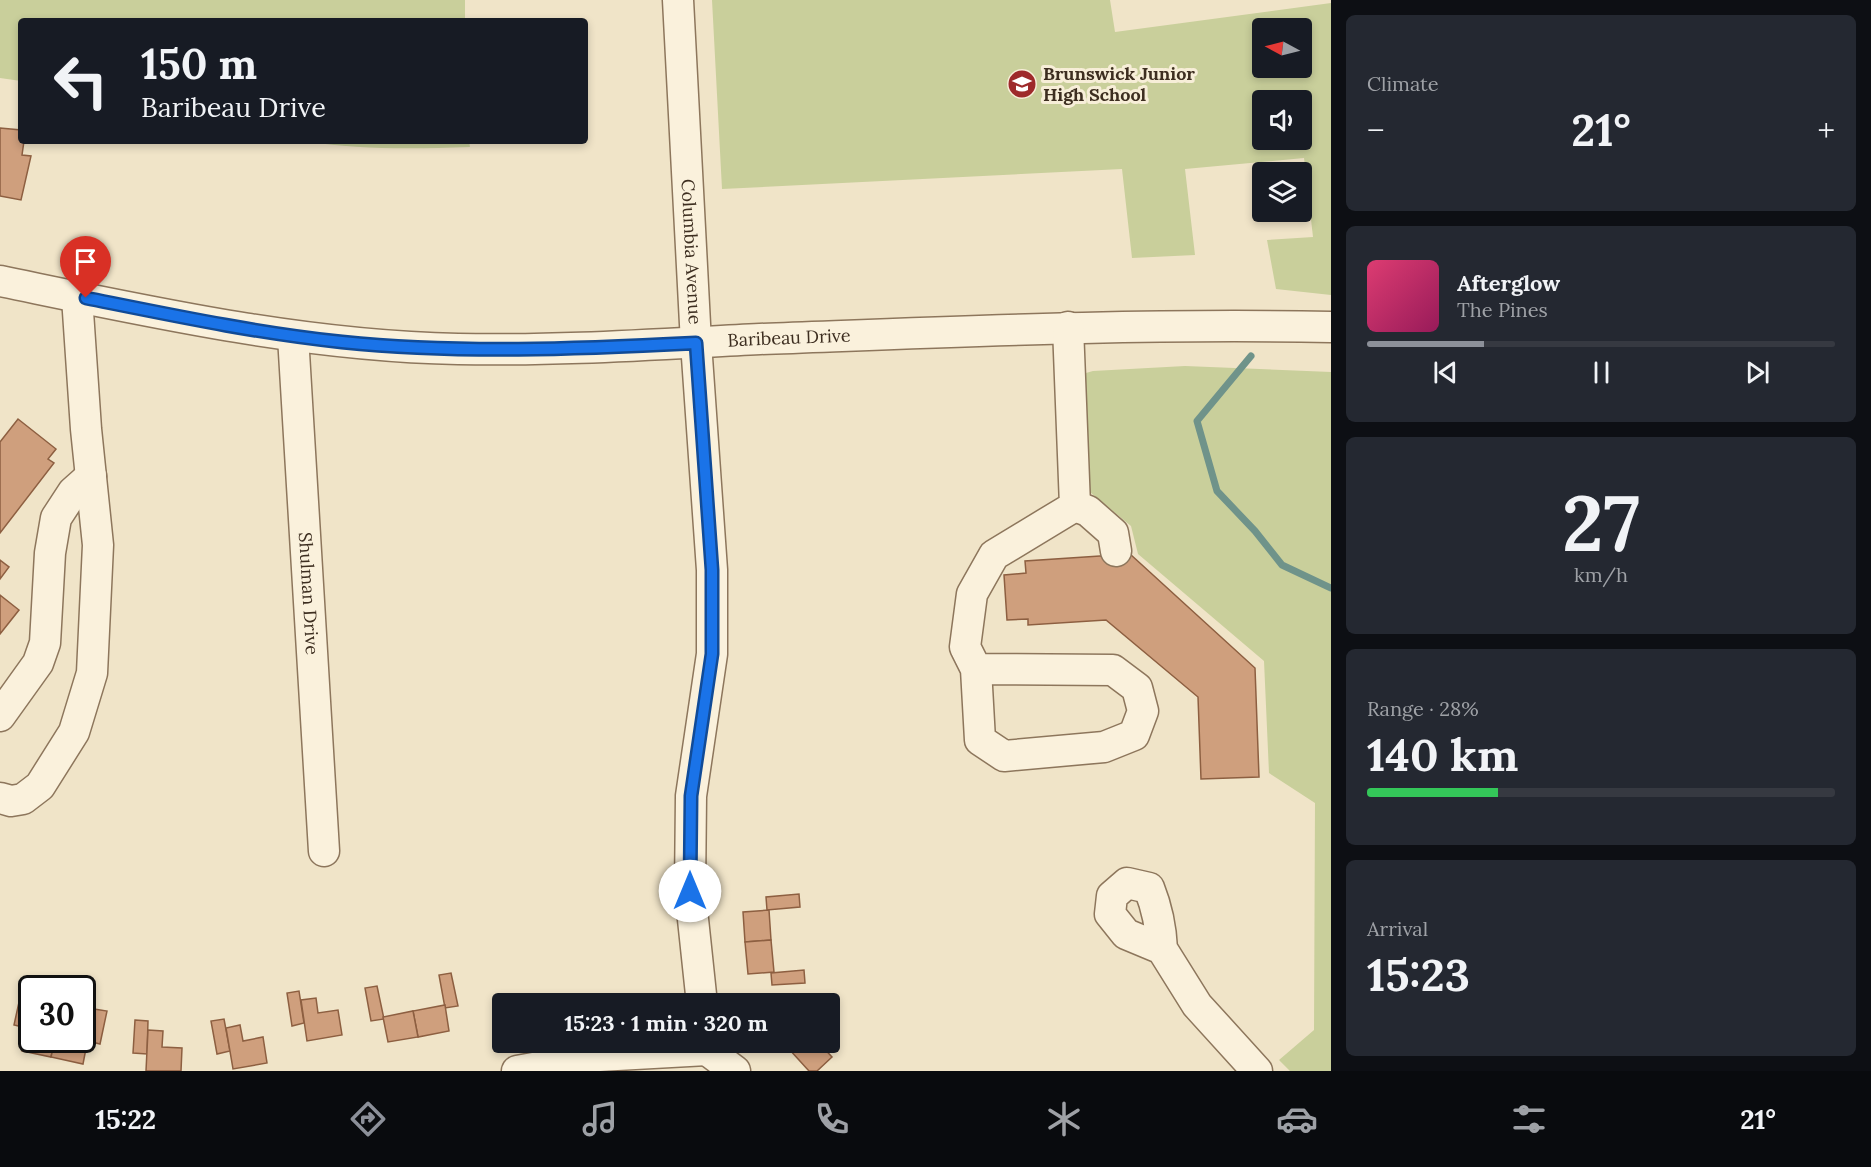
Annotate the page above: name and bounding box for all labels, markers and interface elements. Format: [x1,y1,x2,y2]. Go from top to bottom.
north arrow [1252,18,1312,78]
map controls [1252,18,1312,222]
text: 150 m [141,37,257,91]
icon: left [42,42,120,120]
place label: Brunswick Junior High School [1043,62,1195,106]
school or university icon: Brunswick Junior High School [1006,68,1038,100]
text: Climate [1367,71,1439,96]
text: Baribeau Drive [141,90,326,124]
button: sound [1252,90,1312,150]
text: 21° [1571,101,1631,158]
text: − [1367,109,1385,151]
text: + [1817,109,1835,151]
button: layers [1252,162,1312,222]
street label: Columbia Avenue [676,178,707,325]
pin [60,236,111,298]
icon: arrive [69,245,102,278]
text: Afterglow [1457,269,1560,297]
text: The Pines [1457,297,1548,322]
street label: Baribeau Drive [727,324,851,352]
icon: previous [1429,356,1462,389]
icon: pause [1585,356,1618,389]
icon: next [1741,356,1774,389]
text: 27 [1562,473,1640,572]
street label: Shulman Drive [294,532,324,656]
text: km/h [1574,562,1628,587]
text: Range · 28% [1367,696,1479,721]
text: 140 km [1367,726,1518,783]
position arrow [658,859,722,923]
text: Arrival [1367,916,1428,941]
text: 15:23 [1367,946,1470,1003]
speed limit sign: 30 [18,975,96,1053]
text: 15:23 · 1 min · 320 m [564,1009,768,1037]
icon: directions [347,1098,389,1140]
icon: music [579,1098,621,1140]
icon: phone [811,1098,853,1140]
icon: climate [1043,1098,1085,1140]
icon: car [1276,1098,1318,1140]
icon: filters [1508,1098,1550,1140]
text: 15:22 [95,1102,156,1136]
text: 21° [1740,1102,1776,1136]

